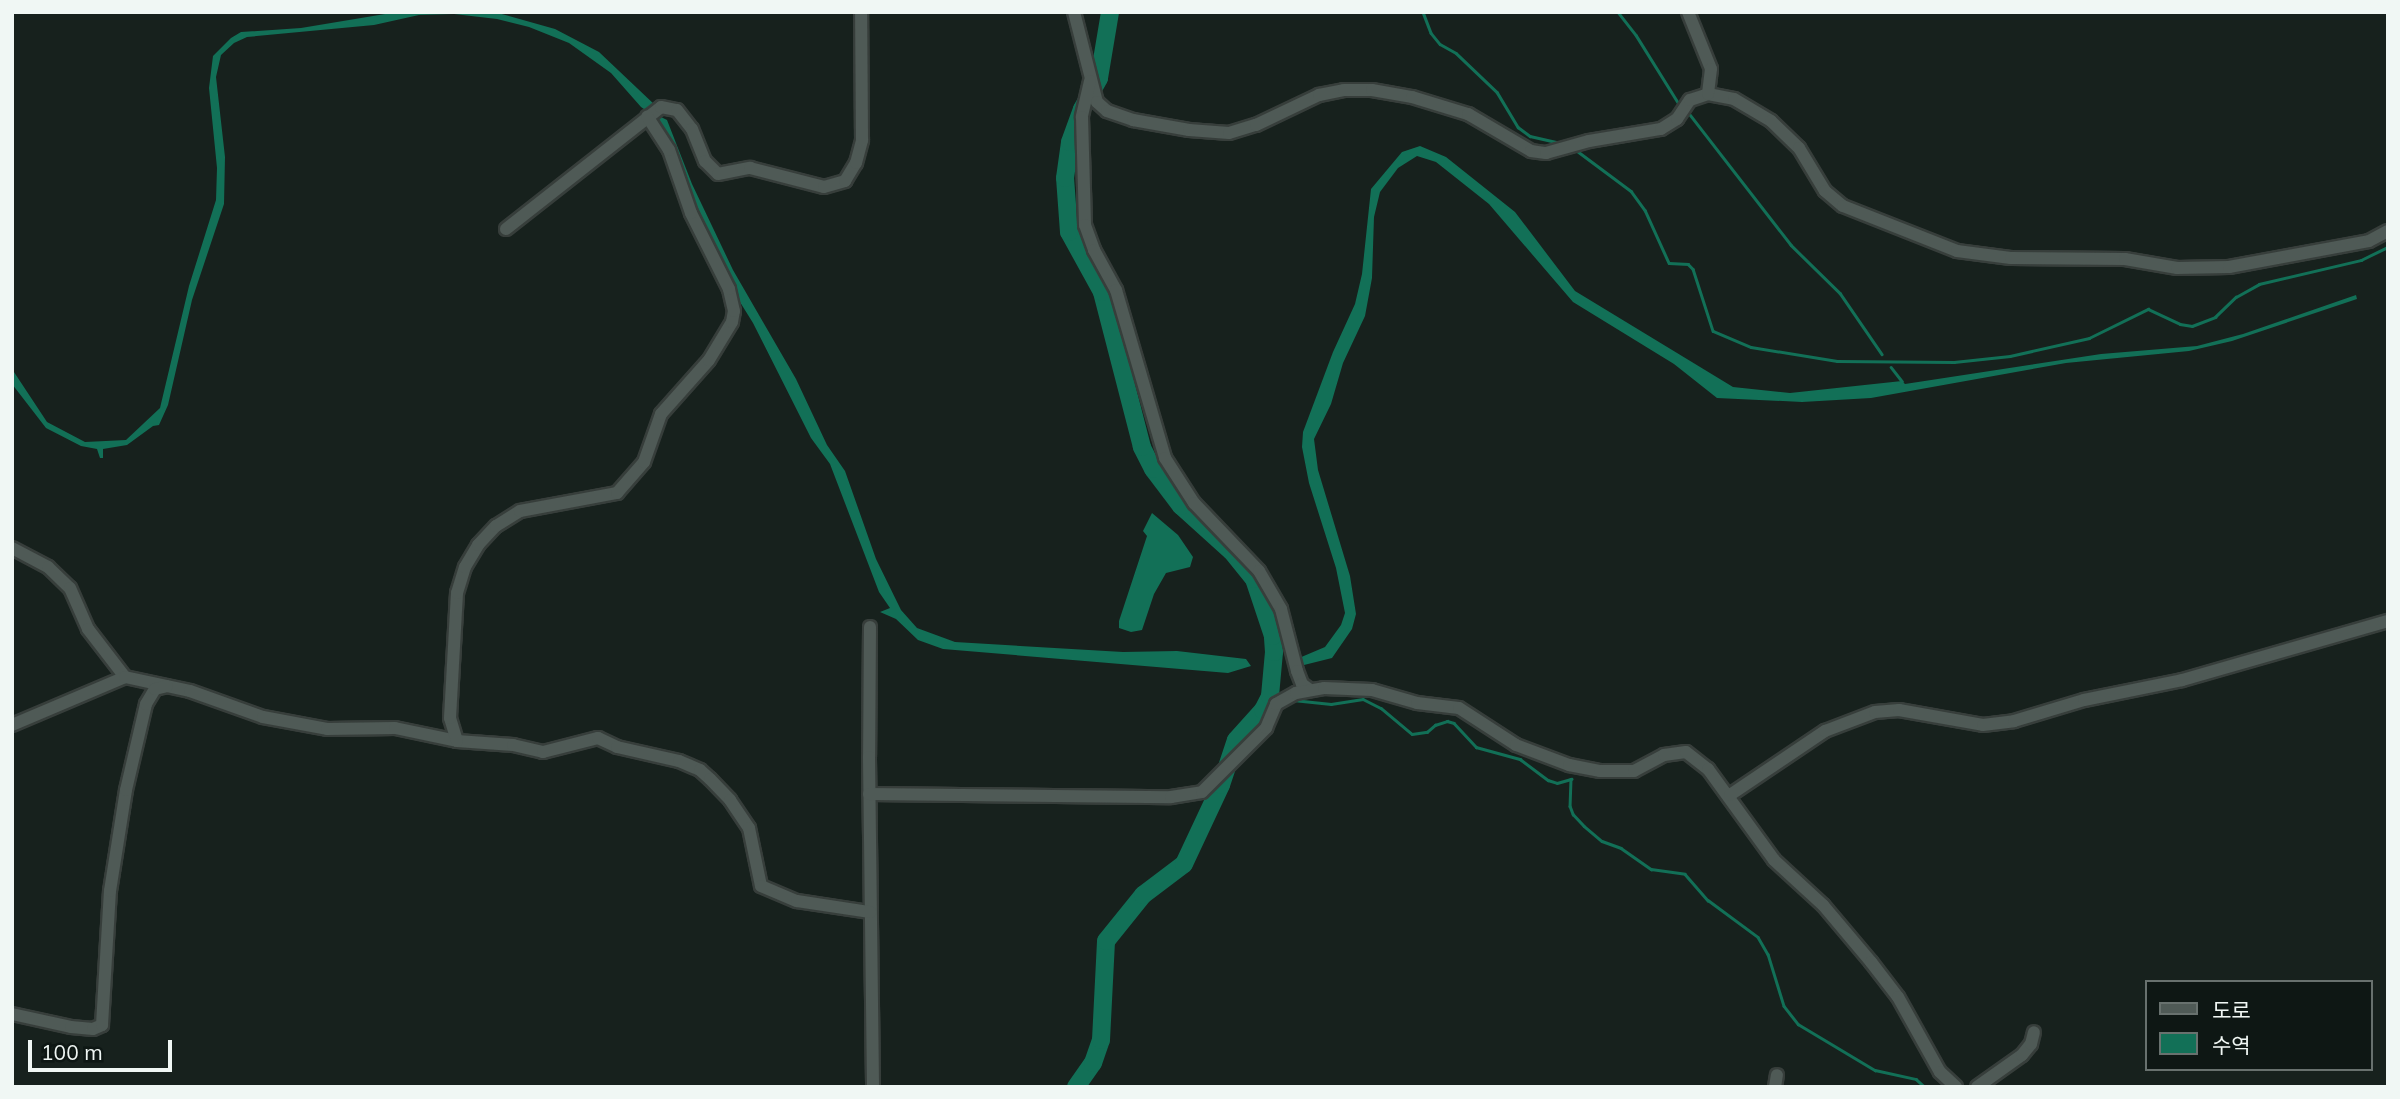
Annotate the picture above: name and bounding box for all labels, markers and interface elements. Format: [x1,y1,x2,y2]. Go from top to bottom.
legend [2144,980,2372,1071]
text: 도로 [2212,997,2251,1023]
scale bar [32,1026,175,1070]
text: 수역 [2212,1032,2251,1058]
text: 100 m [41,1039,103,1065]

